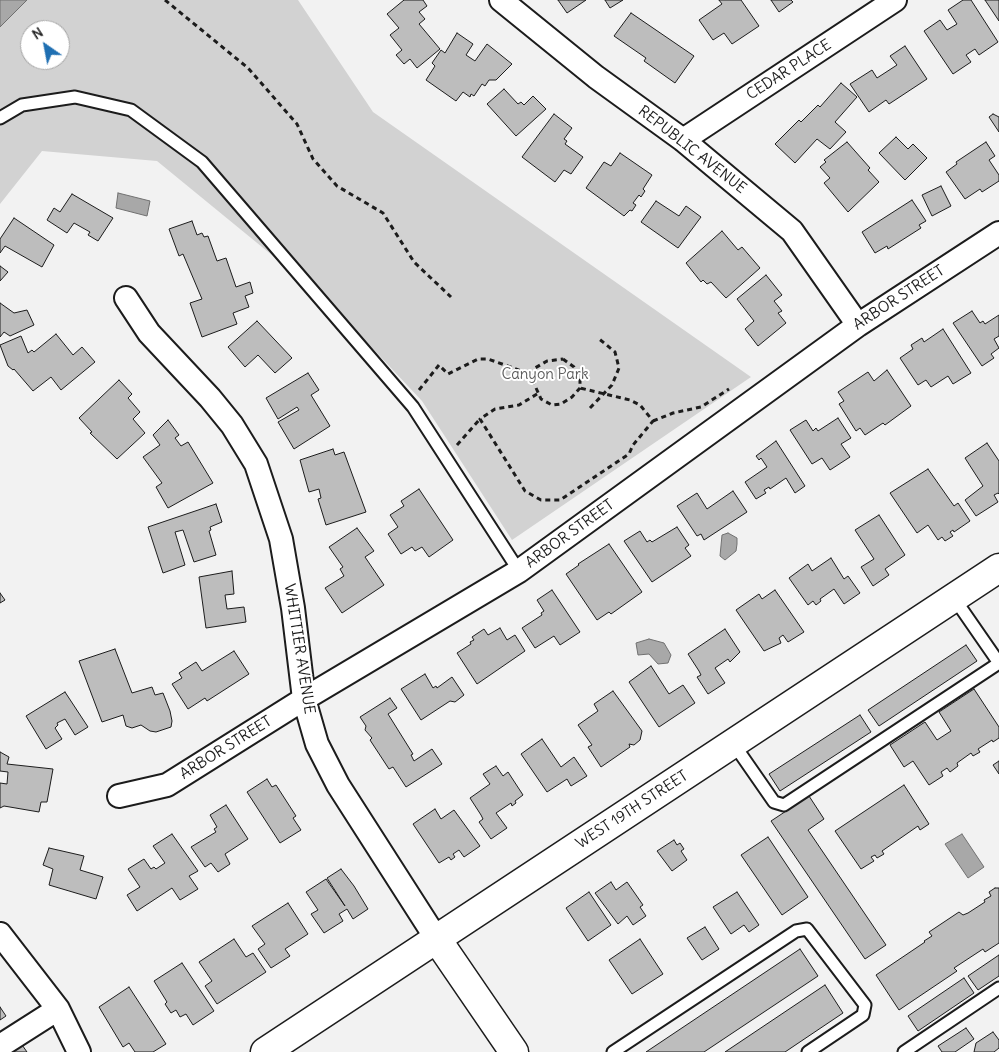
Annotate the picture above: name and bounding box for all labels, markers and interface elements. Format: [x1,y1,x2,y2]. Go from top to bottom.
north arrow [20,20,70,70]
text: N [28,23,46,43]
street label: CEDAR PLACE [743,36,835,104]
street label: REPUBLIC AVENUE [634,102,750,198]
street label: ARBOR STREET [850,262,948,334]
park label: Canyon Park [501,366,589,384]
street label: ARBOR STREET [522,496,618,572]
street label: WHITTIER AVENUE [280,582,318,716]
street label: ARBOR STREET [177,713,275,783]
street label: WEST 19TH STREET [573,767,691,853]

